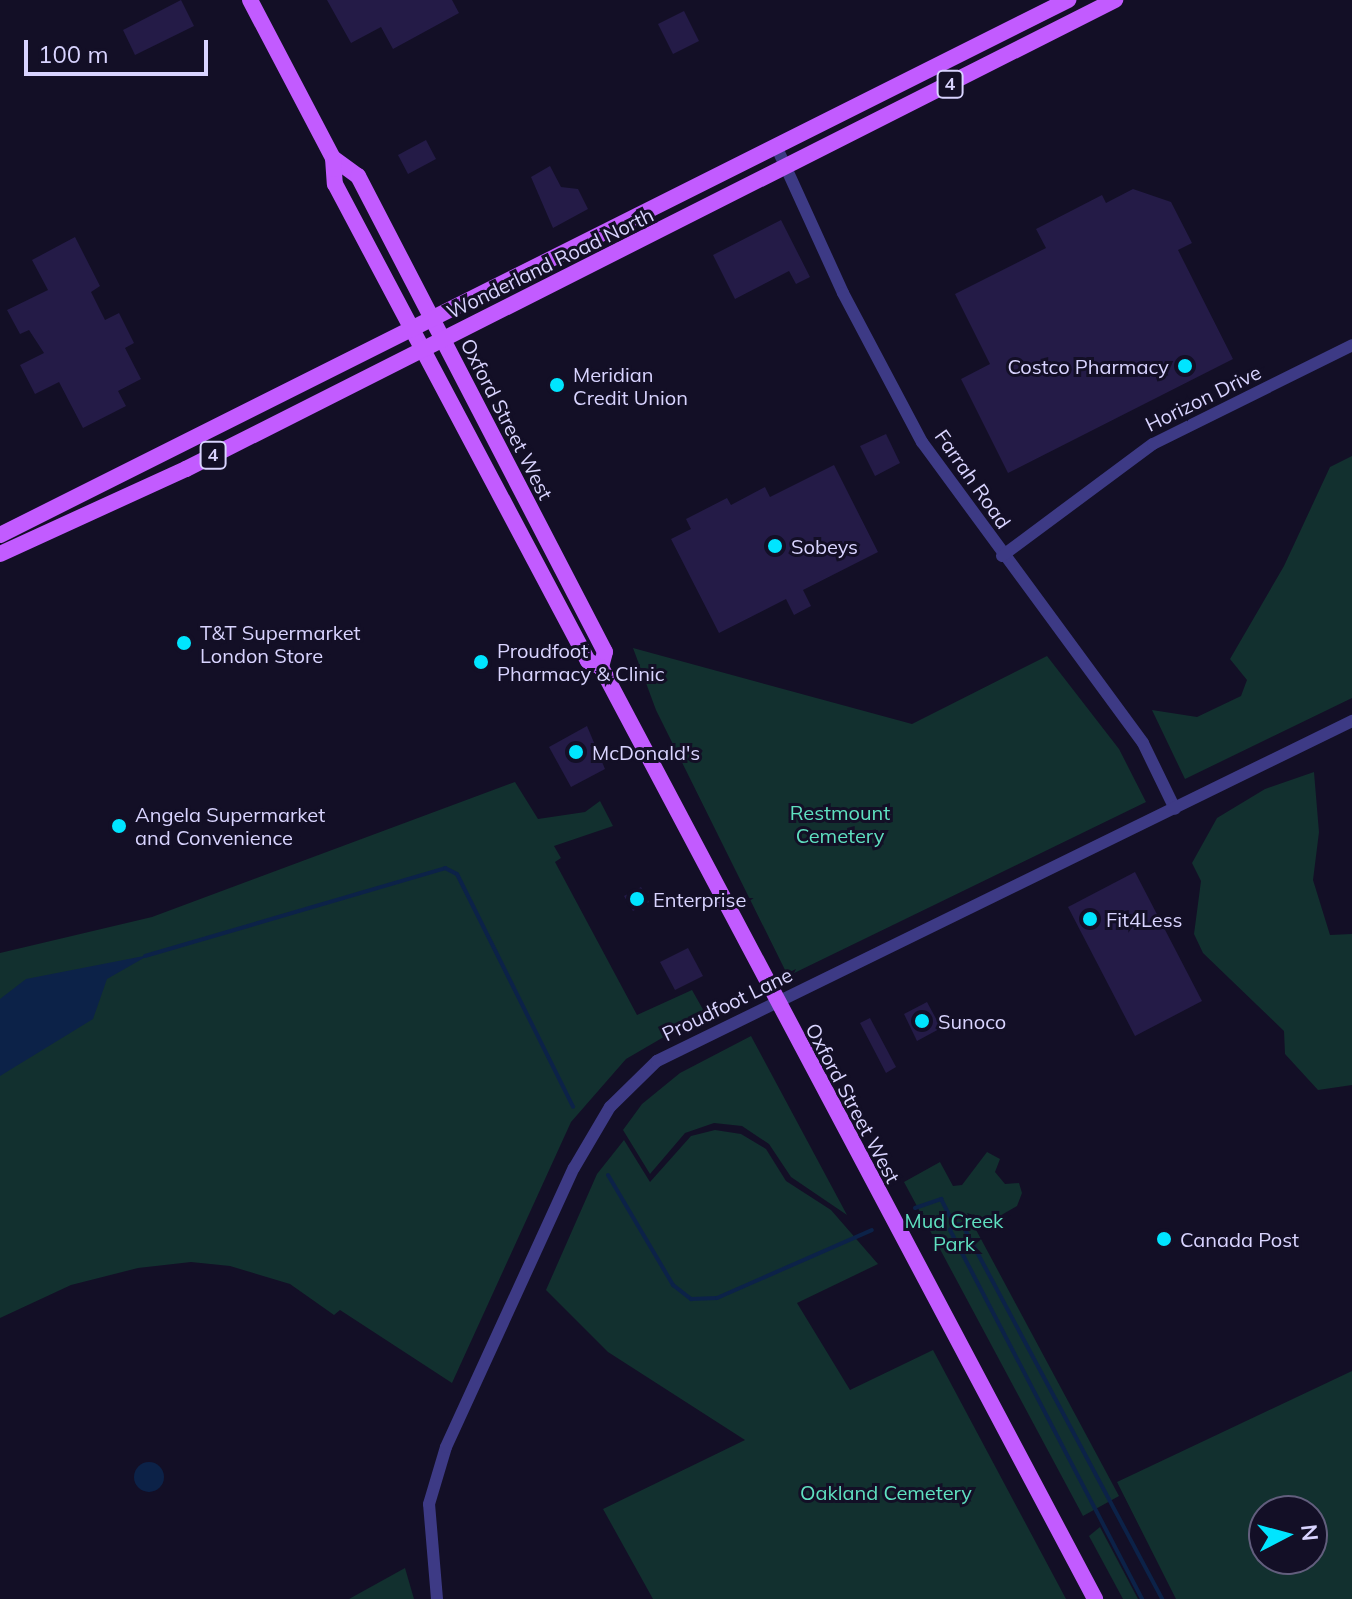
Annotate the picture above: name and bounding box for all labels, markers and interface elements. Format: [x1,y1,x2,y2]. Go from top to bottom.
scale bar [28,24,212,74]
text: 100 m [38,39,109,69]
road number: 4 [936,70,964,98]
street label: Wonderland Road North [443,202,657,324]
street label: Oxford Street West [456,334,558,504]
place label: Costco Pharmacy [1007,354,1169,378]
marker: Costco Pharmacy [1176,357,1194,375]
street label: Horizon Drive [1141,360,1265,436]
place label: Meridian Credit Union [573,362,688,409]
marker: Meridian Credit Union [548,376,566,394]
street label: Farrah Road [930,425,1016,533]
road number: 4 [199,441,227,469]
place label: Sobeys [791,534,858,558]
marker: Sobeys [766,537,784,555]
place label: T&T Supermarket London Store [200,620,361,667]
marker: T&T Supermarket London Store [175,634,193,652]
place label: Proudfoot Pharmacy & Clinic [497,638,665,685]
marker: Proudfoot Pharmacy & Clinic [472,653,490,671]
place label: McDonald's [592,740,700,764]
marker: McDonald's [567,743,585,761]
park label: Restmount Cemetery [790,800,890,847]
place label: Angela Supermarket and Convenience [135,802,325,849]
marker: Angela Supermarket and Convenience [110,817,128,835]
place label: Enterprise [653,887,746,911]
marker: Enterprise [628,890,646,908]
place label: Fit4Less [1106,907,1183,931]
marker: Fit4Less [1081,910,1099,928]
street label: Proudfoot Lane [658,962,796,1046]
place label: Sunoco [938,1009,1006,1033]
marker: Sunoco [913,1012,931,1030]
street label: Oxford Street West [801,1019,905,1187]
park label: Mud Creek Park [905,1209,1003,1256]
place label: Canada Post [1180,1227,1299,1251]
marker: Canada Post [1155,1230,1173,1248]
park label: Oakland Cemetery [800,1480,972,1504]
north arrow [1248,1495,1328,1575]
text: N [1295,1523,1325,1542]

